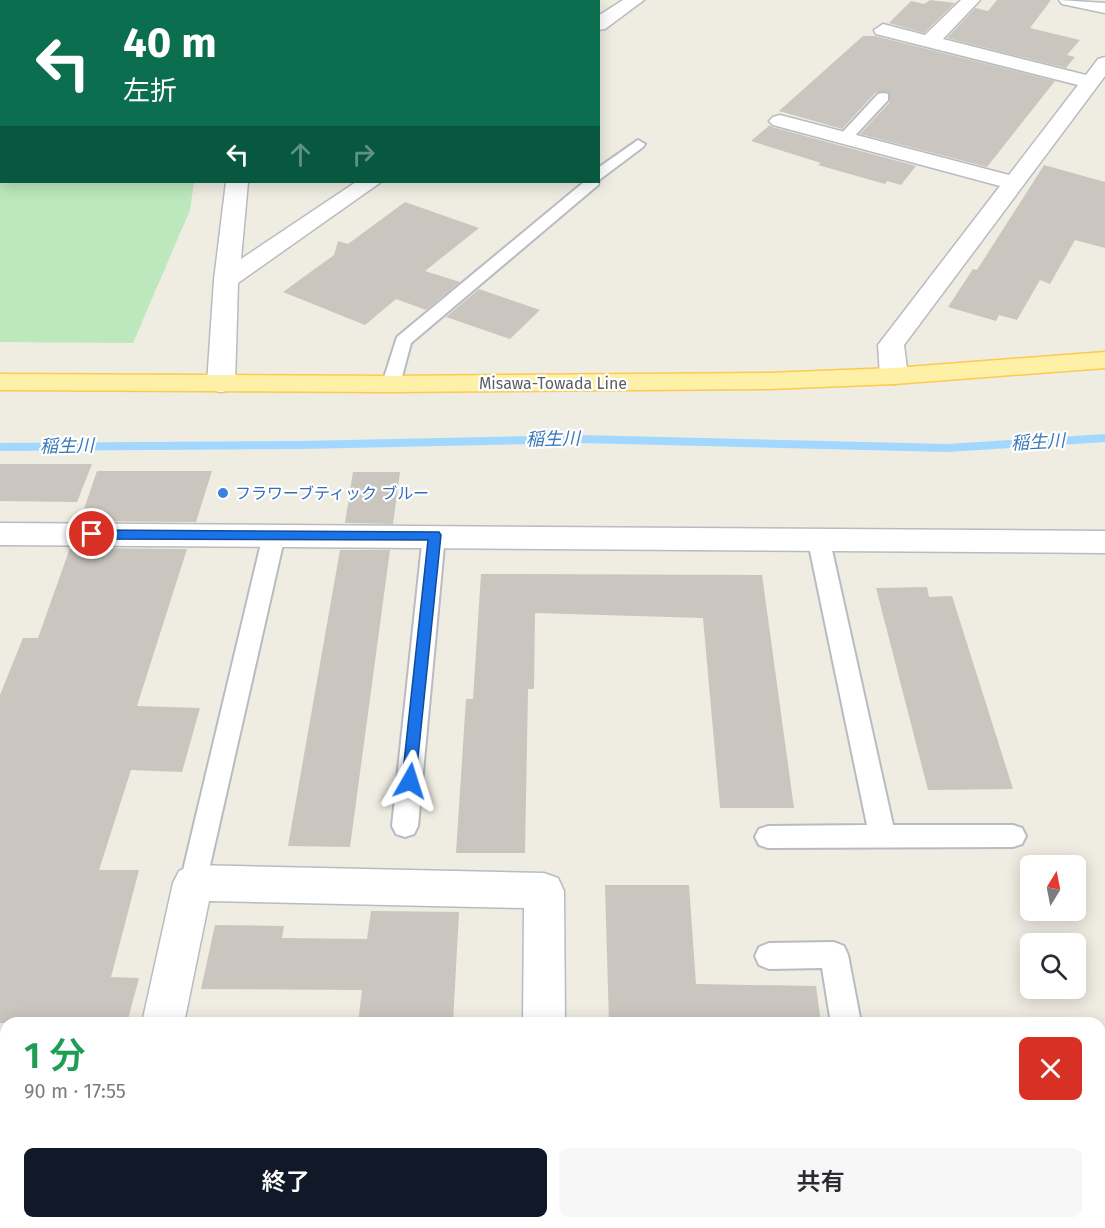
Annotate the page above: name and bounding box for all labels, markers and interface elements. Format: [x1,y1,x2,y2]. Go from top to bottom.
text: 40 m [123,18,217,68]
icon: left [24,24,102,102]
text: 左折 [123,75,177,107]
icon: left [221,138,254,171]
icon: ahead [284,138,317,171]
icon: right [347,138,380,171]
street label: Misawa-Towada Line [479,374,627,393]
water label: 稲生川 [526,427,582,450]
water label: 稲生川 [1010,429,1068,454]
water label: 稲生川 [40,434,96,457]
place label: フラワーブティック ブルー [235,484,429,503]
marker: フラワーブティック ブルー [216,486,230,500]
pin [66,508,117,559]
icon: arrive [75,517,108,550]
position arrow [378,749,442,813]
north arrow [1020,855,1086,921]
map controls [1020,855,1086,999]
button: search [1020,933,1086,999]
text: 1 分 [24,1034,85,1078]
button: close [1019,1037,1082,1100]
text: 90 m · 17:55 [24,1079,126,1103]
button: 終了 [24,1148,547,1217]
button: 共有 [559,1148,1082,1217]

